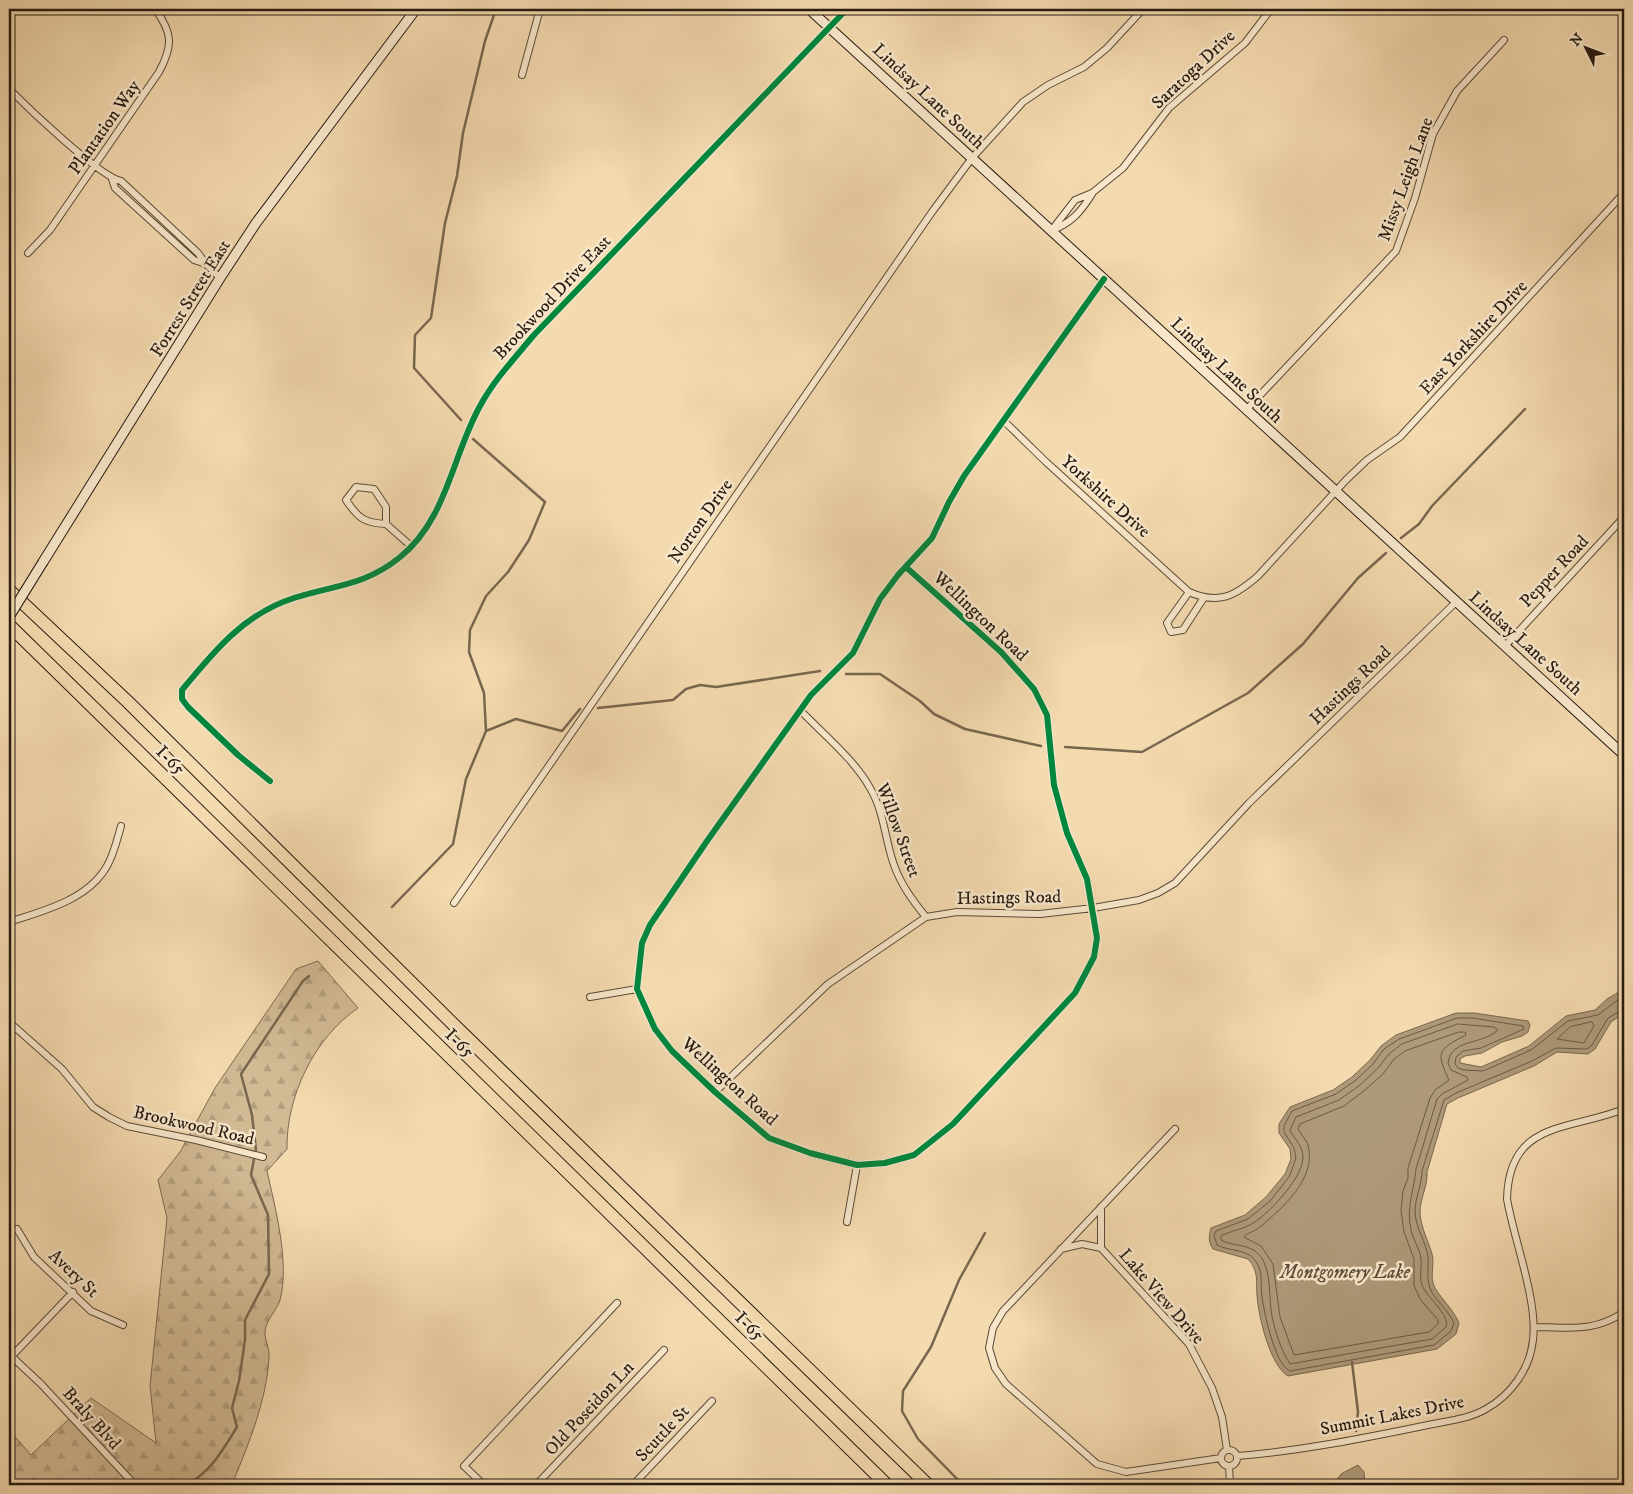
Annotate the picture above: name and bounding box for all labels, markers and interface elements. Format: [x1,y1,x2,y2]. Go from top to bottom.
north arrow [1560,22,1610,72]
street label: Saratoga Drive [1147,25,1240,114]
text: N [1567,29,1588,50]
street label: Lindsay Lane South [868,39,989,155]
street label: Plantation Way [64,76,146,179]
street label: Missy Leigh Lane [1373,114,1439,244]
street label: Brookwood Drive East [489,231,616,365]
street label: Forrest Street East [146,236,236,361]
street label: East Yorkshire Drive [1415,276,1532,400]
street label: Lindsay Lane South [1166,313,1287,429]
street label: Yorkshire Drive [1056,451,1155,543]
street label: Norton Drive [664,475,738,568]
street label: Pepper Road [1516,531,1594,612]
street label: Wellington Road [928,566,1032,666]
street label: Lindsay Lane South [1464,587,1587,701]
street label: Hastings Road [1305,642,1396,730]
street label: I-65 [151,741,190,780]
street label: Willow Street [871,779,925,881]
street label: Hastings Road [957,886,1061,910]
street label: I-65 [440,1024,479,1063]
street label: Wellington Road [676,1032,782,1131]
street label: Brookwood Road [131,1101,256,1151]
street label: Lake View Drive [1114,1244,1209,1349]
street label: Avery St [44,1245,103,1303]
water label: Montgomery Lake [1278,1261,1410,1284]
street label: I-65 [730,1307,769,1346]
street label: Old Poseidon Ln [540,1356,640,1461]
street label: Braly Blvd [57,1383,125,1454]
street label: Summit Lakes Drive [1318,1391,1466,1441]
street label: Scuttle St [631,1401,695,1467]

